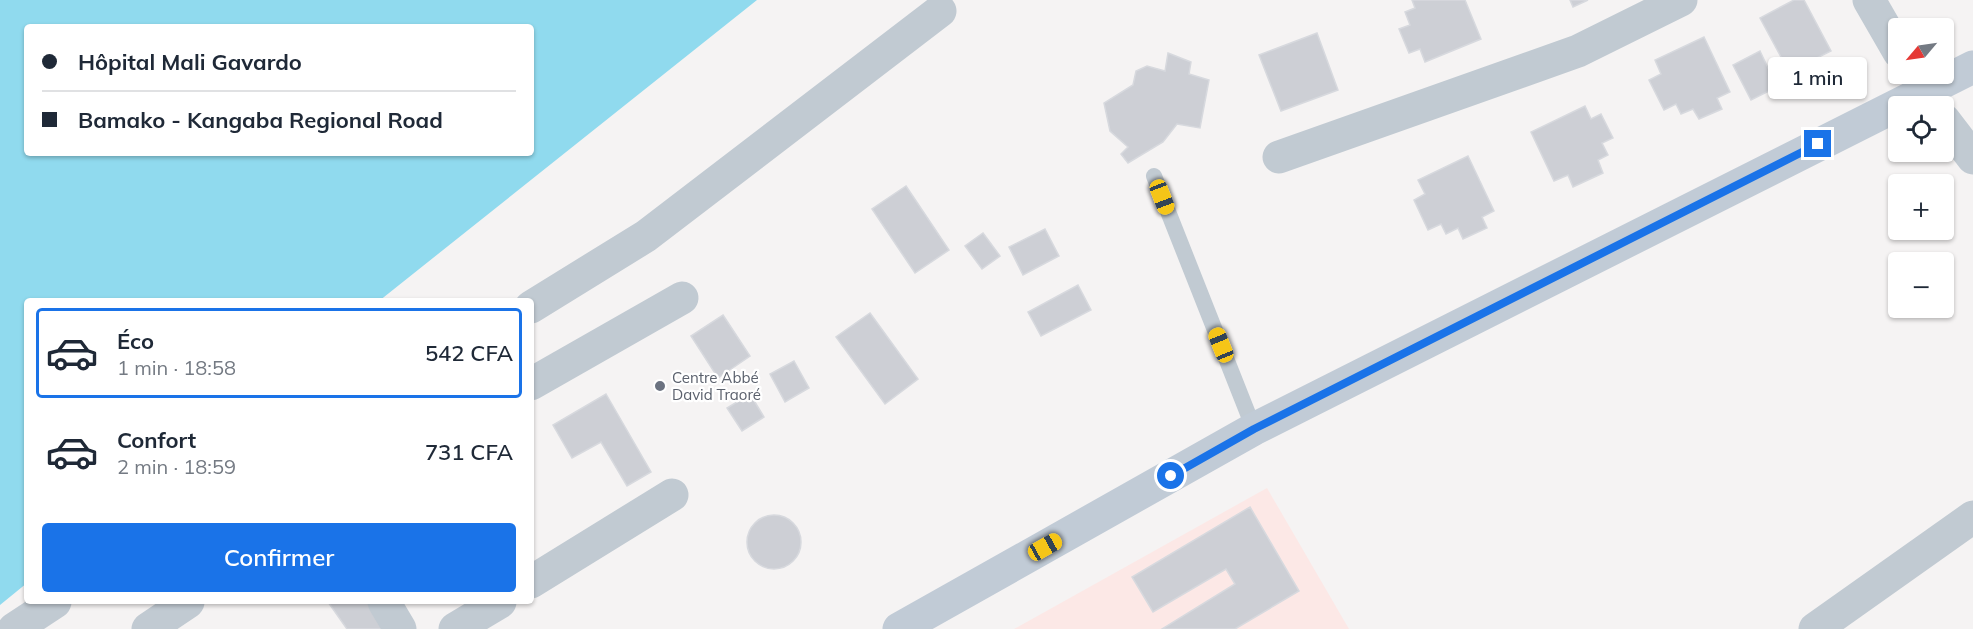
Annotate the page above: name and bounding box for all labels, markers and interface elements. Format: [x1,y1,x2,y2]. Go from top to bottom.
north arrow [1888,18,1954,84]
map controls [1888,18,1954,318]
text: Hôpital Mali Gavardo [78,48,302,76]
callout: 1 min [1768,57,1868,99]
text: 1 min [1792,65,1843,90]
button: locate [1888,96,1954,162]
text: Bamako - Kangaba Regional Road [78,106,443,134]
route end [1804,130,1831,157]
button: + [1888,174,1954,240]
car [1147,177,1177,217]
button: − [1888,252,1954,318]
car [1206,325,1236,365]
icon: car [45,326,99,380]
text: Éco [117,327,154,355]
text: 542 CFA [425,339,513,367]
text: 1 min · 18:58 [117,355,236,380]
place label: Centre Abbé David Traoré [672,368,761,404]
marker: Centre Abbé David Traoré [653,379,667,393]
icon: car [45,425,99,479]
text: Confort [117,426,196,454]
text: 731 CFA [425,438,513,466]
text: 2 min · 18:59 [117,454,236,479]
route start [1157,462,1184,489]
button: Confirmer [42,523,516,592]
car [1025,530,1065,564]

